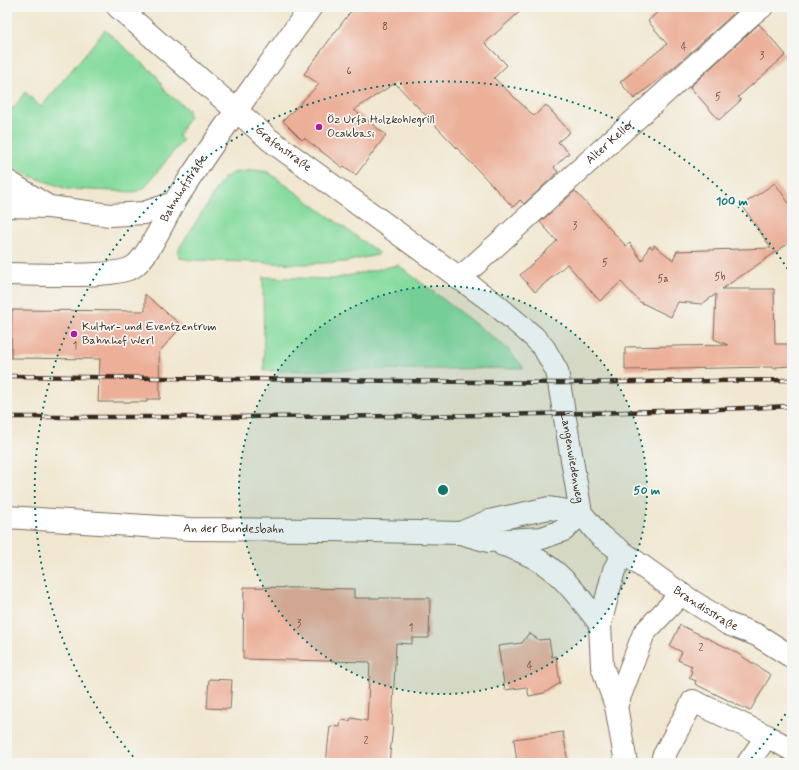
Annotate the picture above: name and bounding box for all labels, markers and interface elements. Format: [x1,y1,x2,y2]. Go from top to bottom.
house number: 8 [382,21,388,34]
house number: 4 [681,41,687,54]
house number: 3 [760,50,765,63]
house number: 6 [346,65,352,78]
house number: 5 [715,91,721,104]
place label: Öz Urfa Holzkohlegrill Ocakbasi [327,112,435,142]
street label: Alter Keller [583,116,638,168]
street label: Grafenstraße [252,122,315,176]
marker: Öz Urfa Holzkohlegrill Ocakbasi [314,122,324,132]
street label: Bahnhofstraße [157,152,211,225]
text: 100 m [716,194,749,210]
house number: 3 [573,220,578,233]
house number: 5 [602,257,608,270]
house number: 5b [715,271,726,284]
house number: 5a [657,273,669,286]
place label: Kultur- und Eventzentrum Bahnhof Werl [82,319,217,349]
marker: Kultur- und Eventzentrum Bahnhof Werl [69,329,79,339]
house number: 1 [73,340,77,353]
street label: Langenwiedenweg [556,411,587,504]
centre of rings [436,483,450,497]
text: 50 m [634,483,661,499]
street label: An der Bundesbahn [183,521,284,538]
street label: Brandisstraße [670,583,740,635]
house number: 3 [297,618,302,631]
house number: 1 [409,622,413,635]
house number: 2 [699,642,704,655]
house number: 4 [527,660,533,673]
house number: 2 [364,735,369,748]

